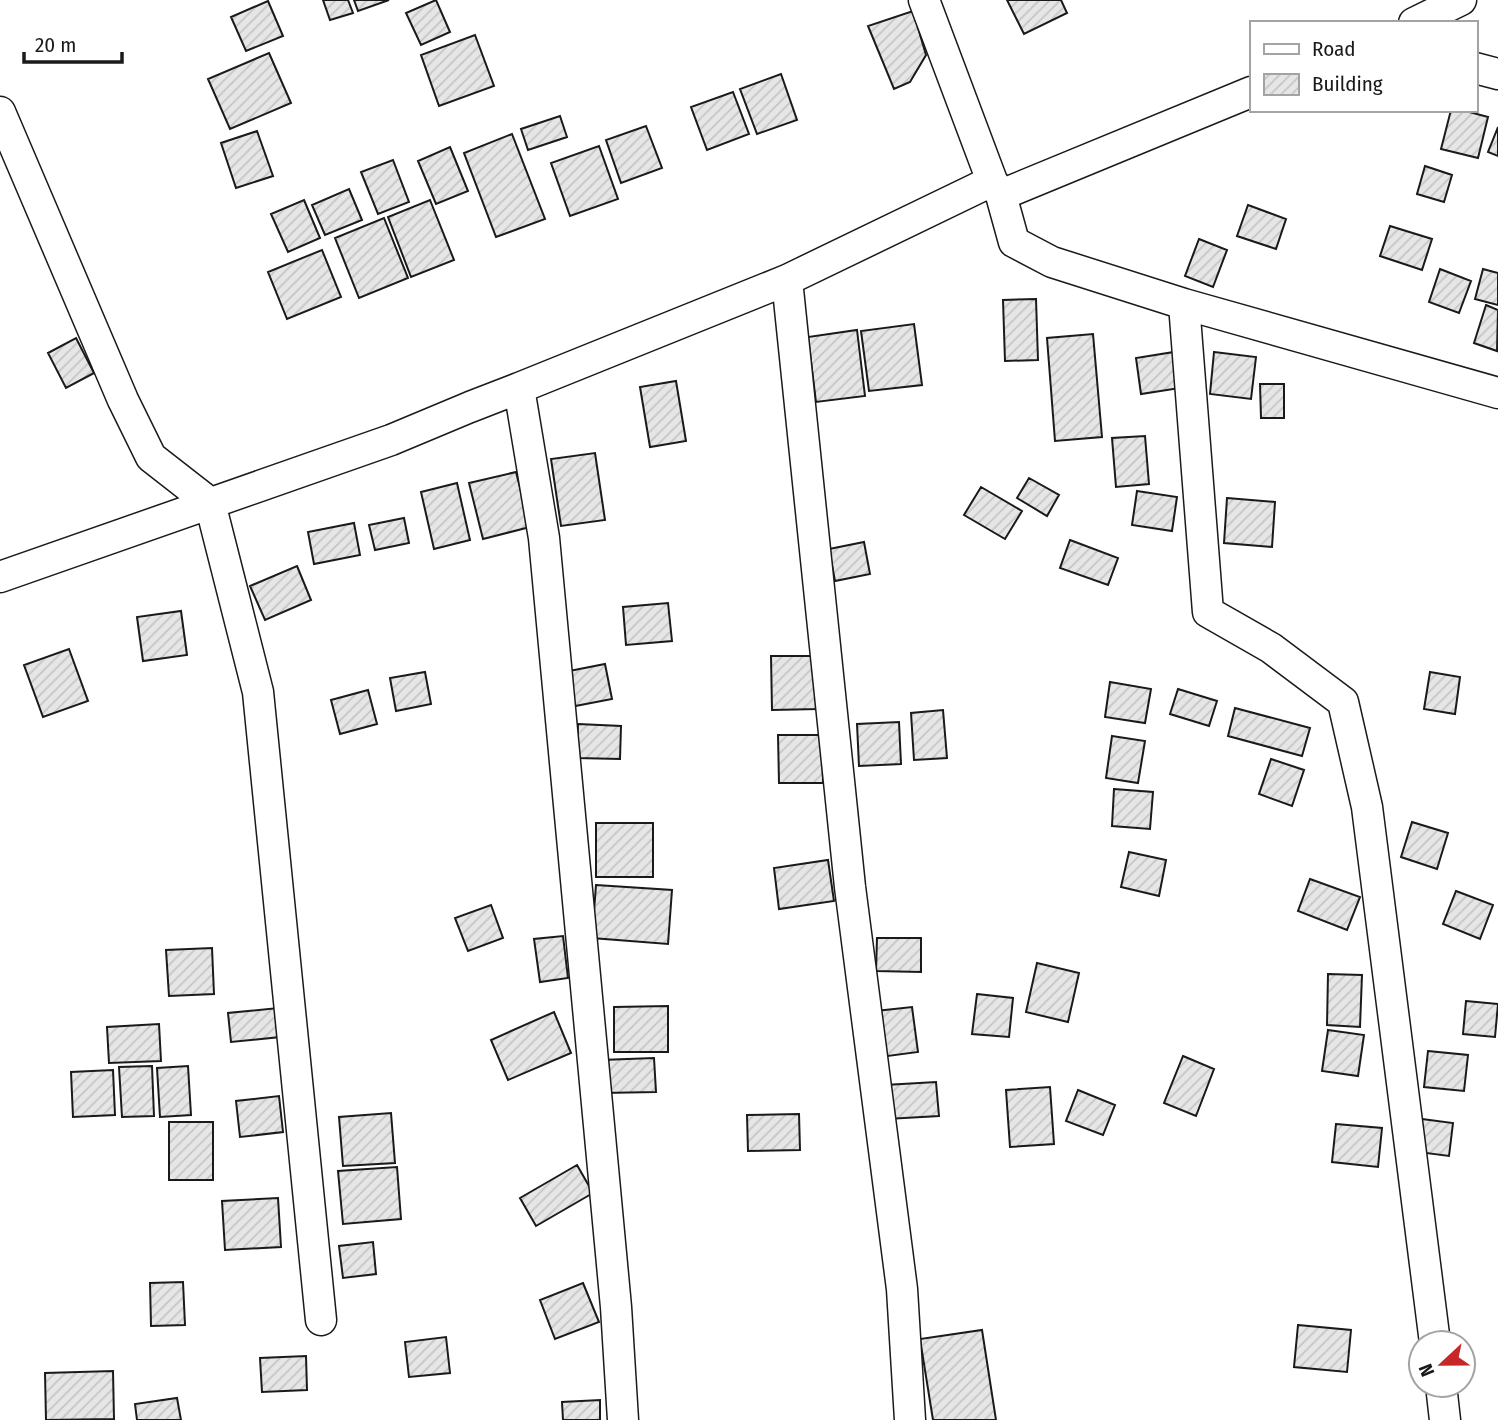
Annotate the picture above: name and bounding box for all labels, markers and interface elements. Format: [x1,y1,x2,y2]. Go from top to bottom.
scale bar [24,21,122,65]
legend [1250,21,1477,112]
text: 20 m [35,32,76,58]
text: Road [1312,36,1356,62]
text: Building [1312,71,1383,97]
north arrow [1407,1329,1477,1399]
text: N [1414,1361,1439,1380]

